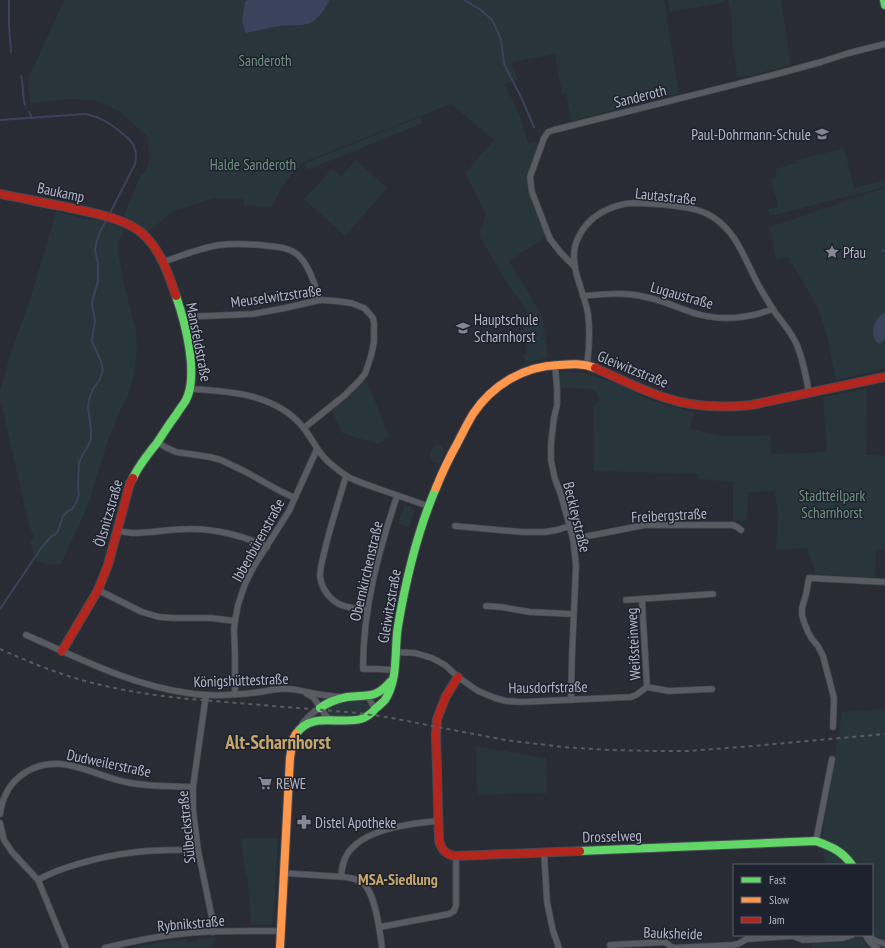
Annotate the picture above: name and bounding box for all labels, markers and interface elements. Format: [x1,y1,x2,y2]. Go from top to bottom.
park label: Sanderoth [238,51,292,70]
street label: Sanderoth [612,80,668,112]
place label: Paul-Dohrmann-Schule [691,125,811,144]
school or university icon: Paul-Dohrmann-Schule [814,126,830,142]
park label: Halde Sanderoth [210,155,296,174]
street label: Baukamp [36,178,86,206]
street label: Lautastraße [634,183,698,209]
place label: Pfau [843,243,866,262]
place icon: Pfau [824,244,840,260]
street label: Lugaustraße [648,277,716,313]
street label: Meuselwitzstraße [229,280,323,312]
street label: Mansfeldstraße [182,301,216,383]
place label: Hauptschule Scharnhorst [474,310,538,346]
school or university icon: Hauptschule Scharnhorst [455,320,471,336]
street label: Gleiwitzstraße [595,346,671,392]
street label: Ölsnitzstraße [89,477,127,549]
street label: Beckleystraße [559,480,595,554]
park label: Stadtteilpark Scharnhorst [799,486,865,522]
street label: Ibbenbürenstraße [227,495,289,585]
street label: Freibergstraße [631,504,707,526]
street label: Obernkirchenstraße [345,519,387,623]
street label: Gleiwitzstraße [373,568,405,644]
street label: Weißsteinweg [622,607,644,681]
street label: Königshüttestraße [193,669,289,691]
street label: Hausdorfstraße [508,677,588,697]
district label: Alt-Scharnhorst [224,730,331,754]
street label: Dudweilerstraße [65,745,153,781]
place label: REWE [276,774,306,793]
supermarket icon: REWE [257,775,273,791]
street label: Sülbeckstraße [173,790,199,864]
place label: Distel Apotheke [315,813,397,832]
pharmacy icon: Distel Apotheke [296,814,312,830]
street label: Drosselweg [582,825,642,847]
legend [733,864,873,936]
district label: MSA-Siedlung [358,869,438,889]
text: Fast [769,872,787,887]
text: Slow [769,892,790,907]
street label: Rybnikstraße [157,911,225,935]
text: Jam [768,912,785,927]
street label: Bauksheide [643,922,703,944]

